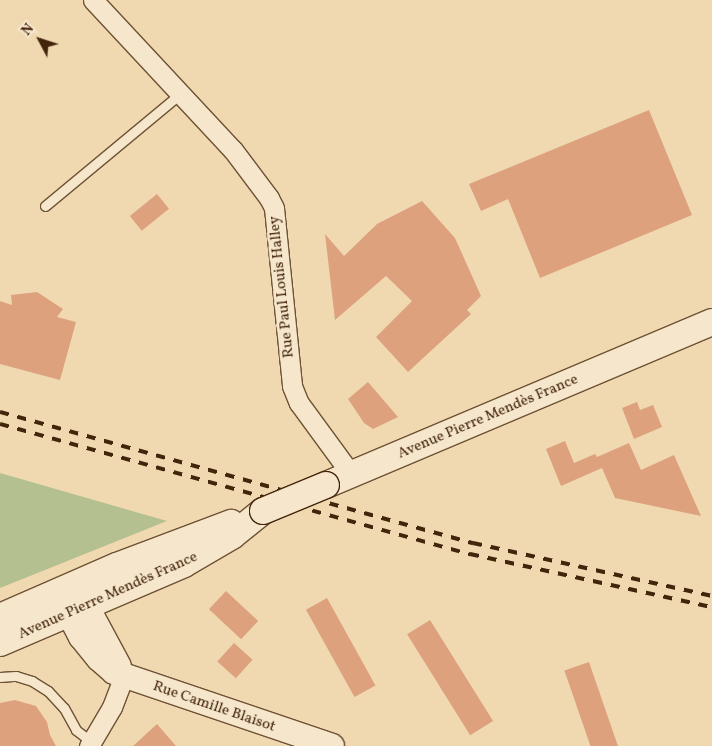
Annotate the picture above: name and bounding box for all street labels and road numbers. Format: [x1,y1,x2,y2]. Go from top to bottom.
street label: Rue Paul Louis Halley [266,215,298,359]
street label: Avenue Pierre Mendès France [395,371,581,463]
street label: Avenue Pierre Mendès France [16,548,200,644]
street label: Rue Camille Blaisot [150,678,278,736]

